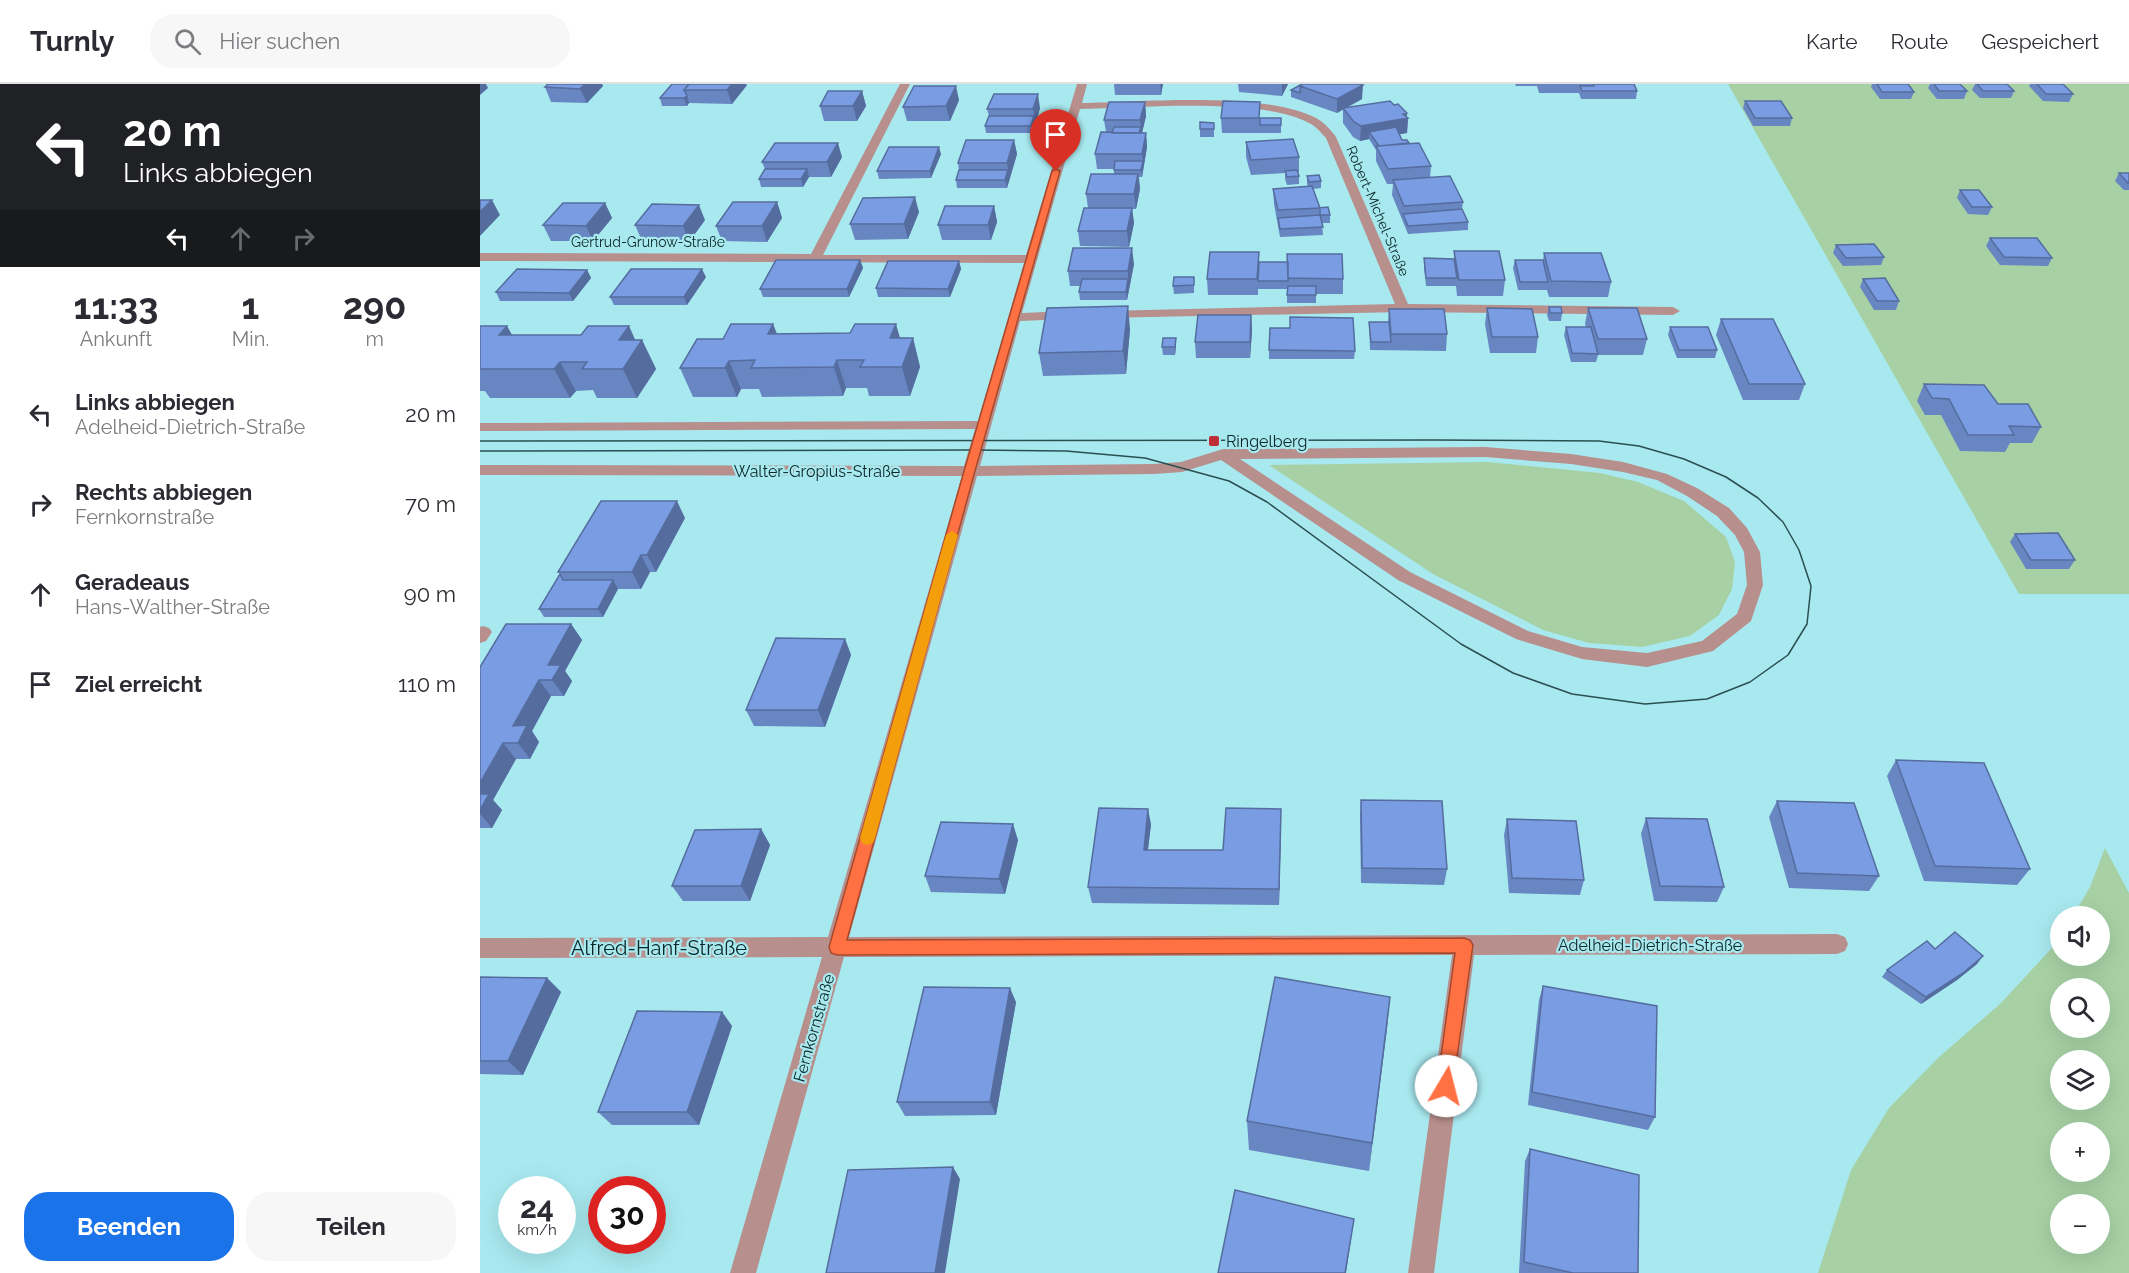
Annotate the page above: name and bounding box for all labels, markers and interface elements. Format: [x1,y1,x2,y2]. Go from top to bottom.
search box [150,14,570,68]
text: Turnly [30,25,114,58]
icon: search [171,25,204,58]
text: Hier suchen [219,28,340,54]
text: Karte [1806,29,1858,54]
text: Route [1891,29,1948,54]
text: Gespeichert [1981,29,2099,54]
text: 20 m [123,107,222,156]
icon: left [24,108,102,186]
pin [1030,109,1081,171]
icon: arrive [1039,118,1072,151]
street label: Robert-Michel-Straße [1343,143,1413,279]
text: Links abbiegen [123,157,313,188]
icon: left [161,222,194,255]
icon: ahead [224,222,257,255]
icon: right [287,222,320,255]
street label: Gertrud-Grunow-Straße [571,234,725,250]
text: 11:33 [74,285,158,327]
text: 1 [242,285,259,327]
text: 290 [343,285,406,327]
text: Ankunft [80,327,152,351]
text: Min. [232,327,269,351]
text: m [365,327,384,351]
text: Links abbiegen [75,389,235,415]
icon: left [24,398,57,431]
text: 20 m [405,401,456,427]
text: Adelheid-Dietrich-Straße [75,415,305,439]
place label: Ringelberg [1226,432,1307,451]
marker: Ringelberg [1207,434,1221,448]
street label: Walter-Gropius-Straße [734,462,900,481]
text: Rechts abbiegen [75,479,252,505]
icon: right [24,488,57,521]
text: 70 m [405,491,456,517]
text: Fernkornstraße [75,505,214,529]
text: Geradeaus [75,569,190,595]
icon: ahead [24,578,57,611]
text: 90 m [404,581,456,607]
text: Hans-Walther-Straße [75,595,270,619]
icon: arrive [24,668,57,701]
text: Ziel erreicht [75,671,202,697]
text: 110 m [398,671,456,697]
map controls [2050,906,2110,1254]
button: sound [2050,906,2110,966]
street label: Alfred-Hanf-Straße [571,936,747,960]
street label: Adelheid-Dietrich-Straße [1558,936,1742,955]
street label: Fernkornstraße [790,972,838,1084]
button: search [2050,978,2110,1038]
button: layers [2050,1050,2110,1110]
position arrow [1414,1054,1478,1118]
button: + [2050,1122,2110,1182]
speed limit sign: 30 [588,1176,666,1254]
text: 24 [520,1190,554,1225]
button: Beenden [24,1192,234,1261]
button: Teilen [246,1192,456,1261]
button: − [2050,1194,2110,1254]
text: km/h [517,1221,557,1239]

